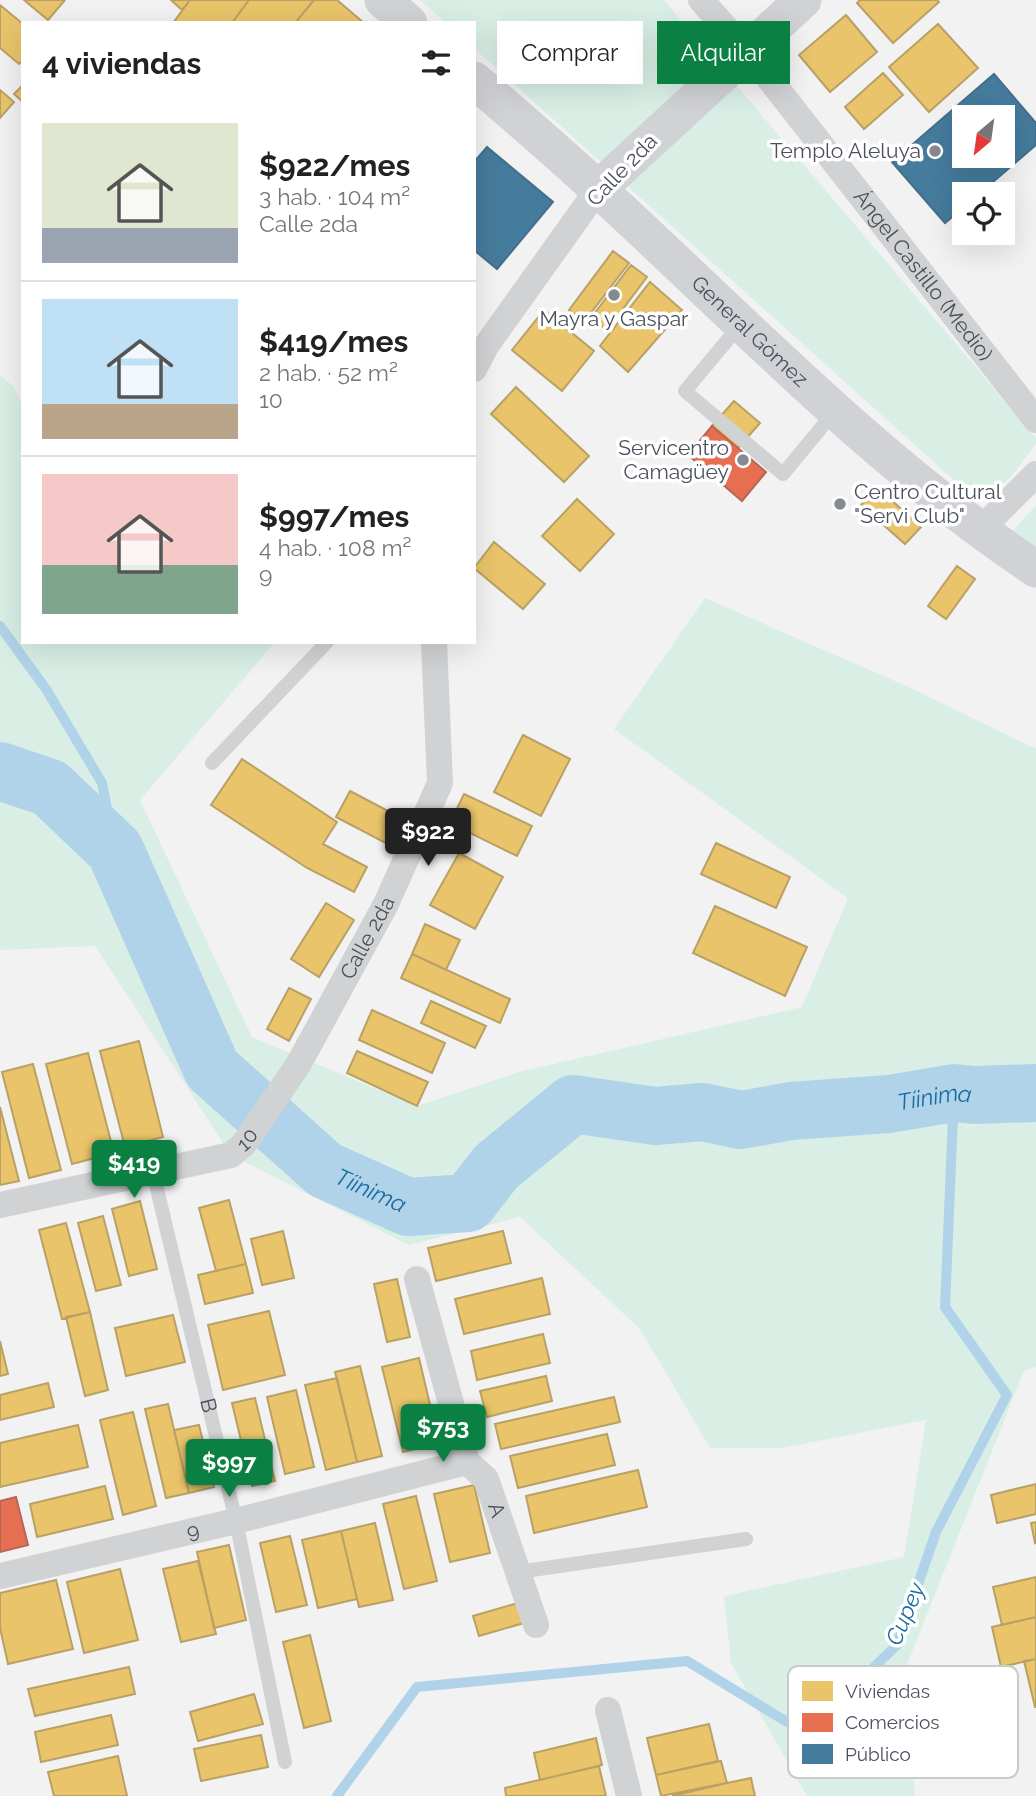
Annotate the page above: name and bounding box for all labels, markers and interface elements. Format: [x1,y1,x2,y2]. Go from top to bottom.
chip: Comprar [497,21,643,84]
chip: Alquilar [657,21,790,84]
icon: filters [417,44,455,82]
text: 4 viviendas [42,46,201,81]
north arrow [952,105,1015,168]
map controls [952,105,1015,245]
street label: Calle 2da [581,128,662,211]
place label: Templo Aleluya [770,138,921,163]
marker: Templo Aleluya [927,143,943,159]
text: $922/mes [259,148,410,183]
icon: home [98,151,182,235]
button: locate [952,182,1015,245]
text: 3 hab. · 104 m² [259,183,410,210]
street label: Ángel Castillo (Medio) [849,184,998,366]
text: Calle 2da [259,210,358,237]
street label: General Gómez [686,270,813,392]
marker: Mayra y Gaspar [606,287,622,303]
place label: Mayra y Gaspar [540,306,689,331]
text: $419/mes [259,324,408,359]
icon: home [98,327,182,411]
text: 2 hab. · 52 m² [259,359,398,386]
text: 10 [259,386,283,413]
place label: Servicentro Camagüey [618,435,729,484]
marker: Servicentro Camagüey [735,452,751,468]
place label: Centro Cultural "Servi Club" [854,479,1002,528]
marker: Centro Cultural "Servi Club" [832,496,848,512]
text: $997/mes [259,499,409,534]
icon: home [98,502,182,586]
text: 4 hab. · 108 m² [259,534,411,561]
text: 9 [259,561,272,588]
pin: $922 [387,808,469,868]
text: $922 [401,817,455,844]
street label: Calle 2da [334,893,400,983]
water label: Tíinima [895,1079,973,1115]
street label: 10 [232,1123,263,1157]
pin: $419 [93,1140,175,1200]
text: $419 [108,1149,160,1176]
water label: Tíinima [331,1162,411,1218]
street label: B [195,1396,223,1415]
pin: $753 [402,1404,484,1464]
text: $753 [417,1413,469,1440]
pin: $997 [188,1440,270,1499]
text: $997 [202,1448,256,1475]
street label: A [483,1499,511,1521]
street label: 9 [184,1517,202,1544]
water label: Cupey [879,1578,930,1649]
legend [788,1666,1018,1778]
text: Viviendas [845,1680,930,1702]
text: Comercios [845,1711,939,1733]
text: Público [845,1743,911,1765]

